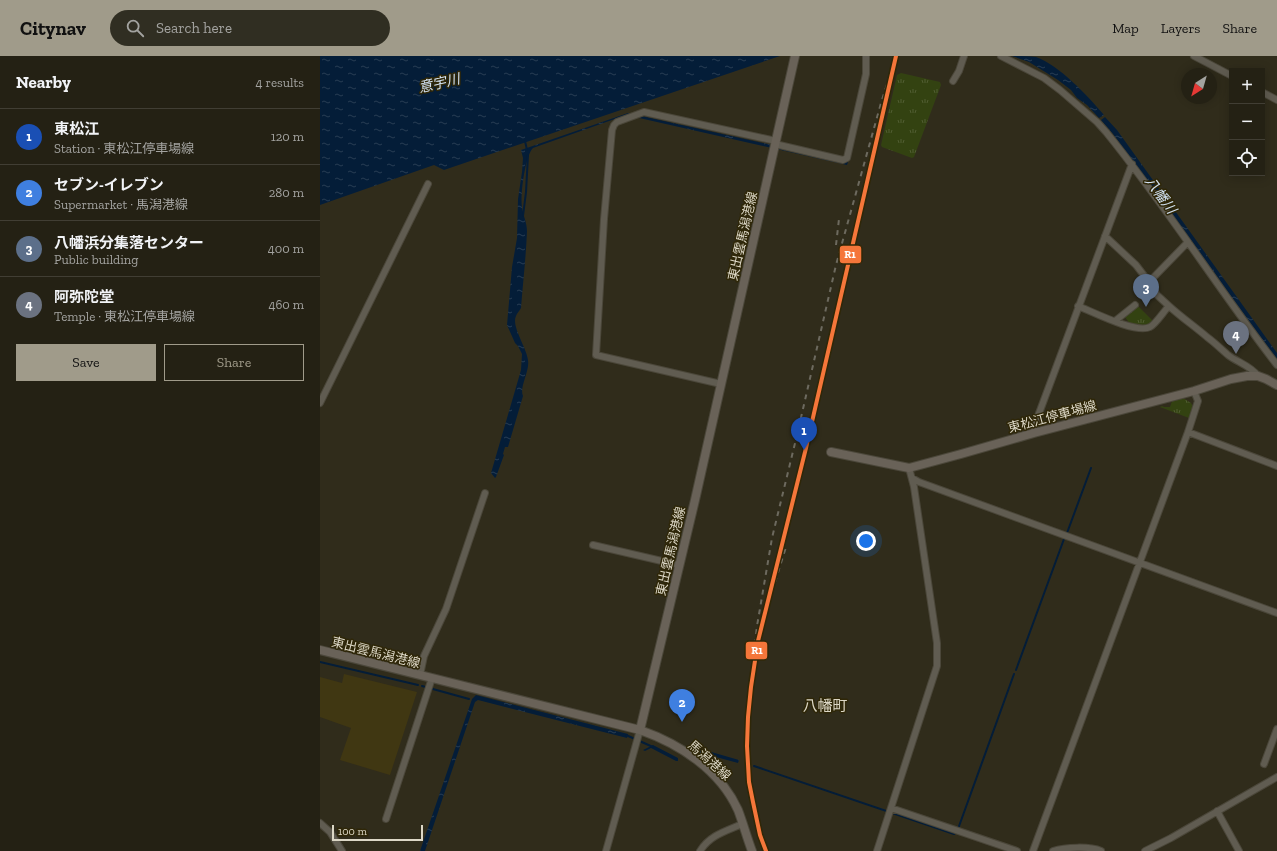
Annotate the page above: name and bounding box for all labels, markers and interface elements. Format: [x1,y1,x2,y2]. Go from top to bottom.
search box [110,10,390,46]
text: Citynav [20,17,86,40]
icon: search [124,17,146,39]
text: Search here [156,19,232,37]
text: Map [1112,20,1139,37]
text: Layers [1161,20,1200,37]
text: Share [1222,20,1257,37]
north arrow [1181,68,1217,104]
map controls [1229,68,1265,176]
button: + [1229,68,1265,104]
water label: 意宇川 [417,70,463,96]
text: Nearby [16,72,71,92]
text: 4 results [256,75,304,90]
button: − [1229,104,1265,140]
text: 東松江 [54,120,99,138]
text: 1 [26,129,32,144]
text: 120 m [271,129,304,144]
button: locate [1229,140,1265,176]
text: Station · 東松江停車場線 [54,141,194,156]
water label: 八幡川 [1141,173,1181,219]
text: セブン-イレブン [54,176,164,194]
text: 2 [26,185,32,200]
text: 280 m [269,185,304,200]
street label: 東出雲馬潟港線 [725,190,760,282]
text: Supermarket · 馬潟港線 [54,197,188,212]
text: 八幡浜分集落センター [54,234,204,252]
text: 3 [26,241,32,256]
text: 400 m [268,241,304,256]
line badge: R1 [839,245,862,264]
text: R1 [844,248,856,261]
text: Public building [54,252,138,267]
pin: 3 [1133,274,1159,307]
text: 阿弥陀堂 [54,288,114,306]
text: 4 [25,297,33,312]
text: 460 m [268,297,304,312]
text: Temple · 東松江停車場線 [54,309,195,324]
pin: 4 [1223,321,1249,354]
button: Save [16,344,156,381]
button: Share [164,344,304,381]
street label: 東松江停車場線 [1006,397,1098,436]
pin: 1 [791,417,817,450]
street label: 東出雲馬潟港線 [653,505,688,597]
your location [856,531,876,551]
street label: 東出雲馬潟港線 [330,634,422,671]
line badge: R1 [745,641,768,660]
text: R1 [751,644,763,657]
pin: 2 [669,689,695,722]
district label: 八幡町 [802,697,848,715]
street label: 馬潟港線 [685,737,734,783]
scale bar [332,823,423,842]
text: 100 m [338,825,367,838]

